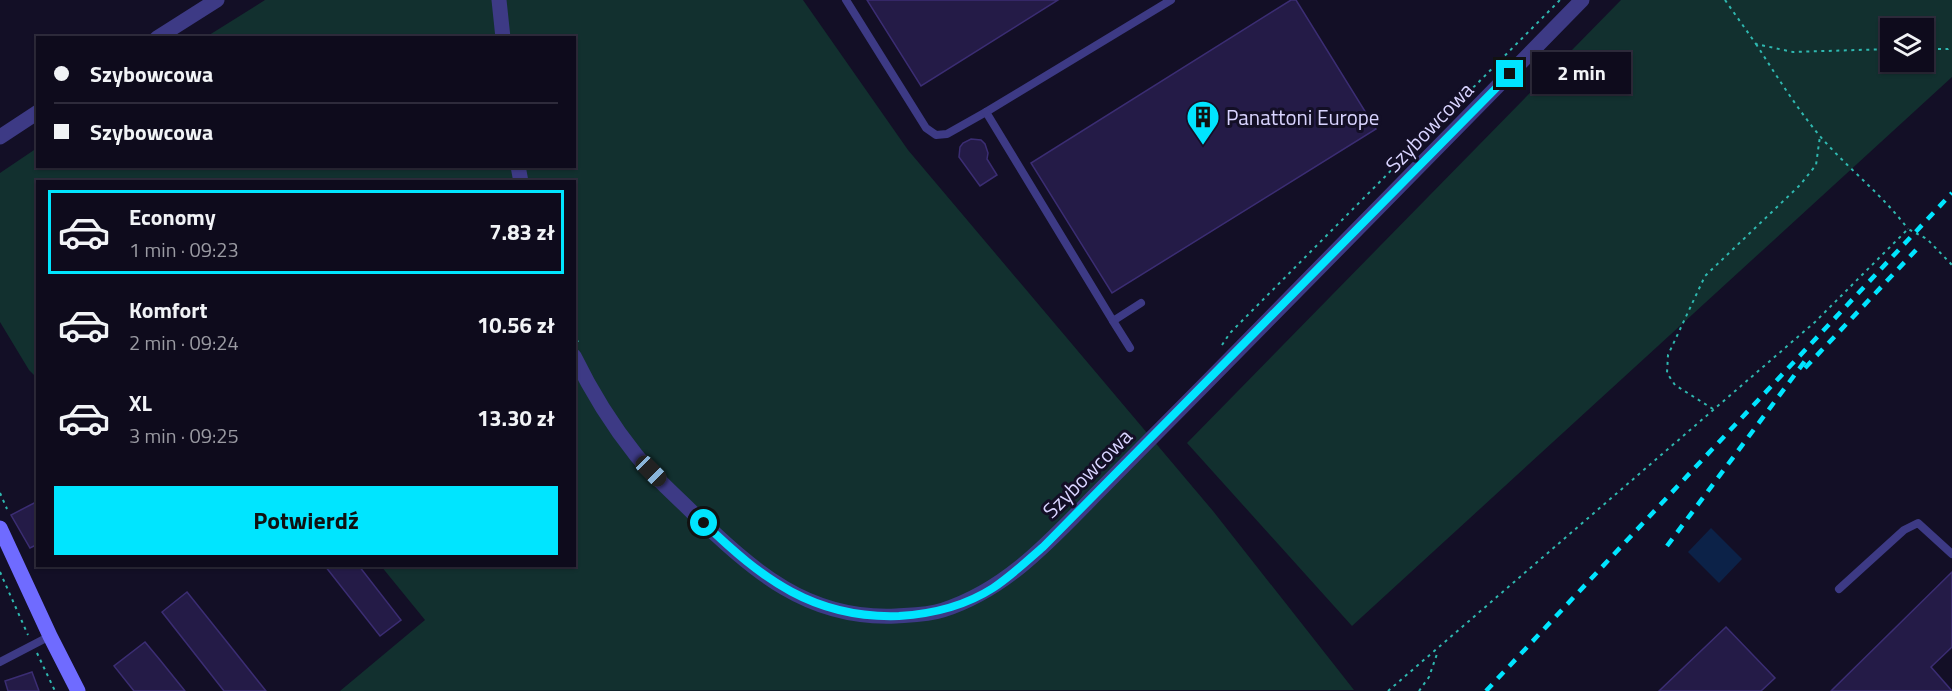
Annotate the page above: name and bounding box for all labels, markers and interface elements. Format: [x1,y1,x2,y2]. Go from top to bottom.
map controls [1880,18,1934,72]
button: layers [1880,18,1934,72]
callout: 2 min [1531,53,1630,95]
text: Szybowcowa [90,57,213,91]
text: 2 min [1557,57,1606,88]
route end [1496,60,1523,87]
street label: Szybowcowa [1377,74,1481,180]
building icon: Panattoni Europe [1185,99,1221,146]
place label: Panattoni Europe [1226,101,1379,133]
text: Szybowcowa [90,115,213,149]
text: Economy [129,200,216,234]
icon: car [57,205,111,259]
text: 7.83 zł [489,215,555,249]
text: 1 min · 09:23 [129,234,239,265]
text: Komfort [129,293,208,327]
icon: car [57,298,111,352]
text: 10.56 zł [477,308,555,342]
text: 2 min · 09:24 [129,327,239,358]
text: XL [129,386,152,420]
icon: car [57,391,111,445]
text: 13.30 zł [477,401,555,435]
text: 3 min · 09:25 [129,420,239,451]
street label: Szybowcowa [1035,421,1139,525]
car [632,452,670,490]
button: Potwierdź [54,486,558,555]
route start [690,509,717,536]

